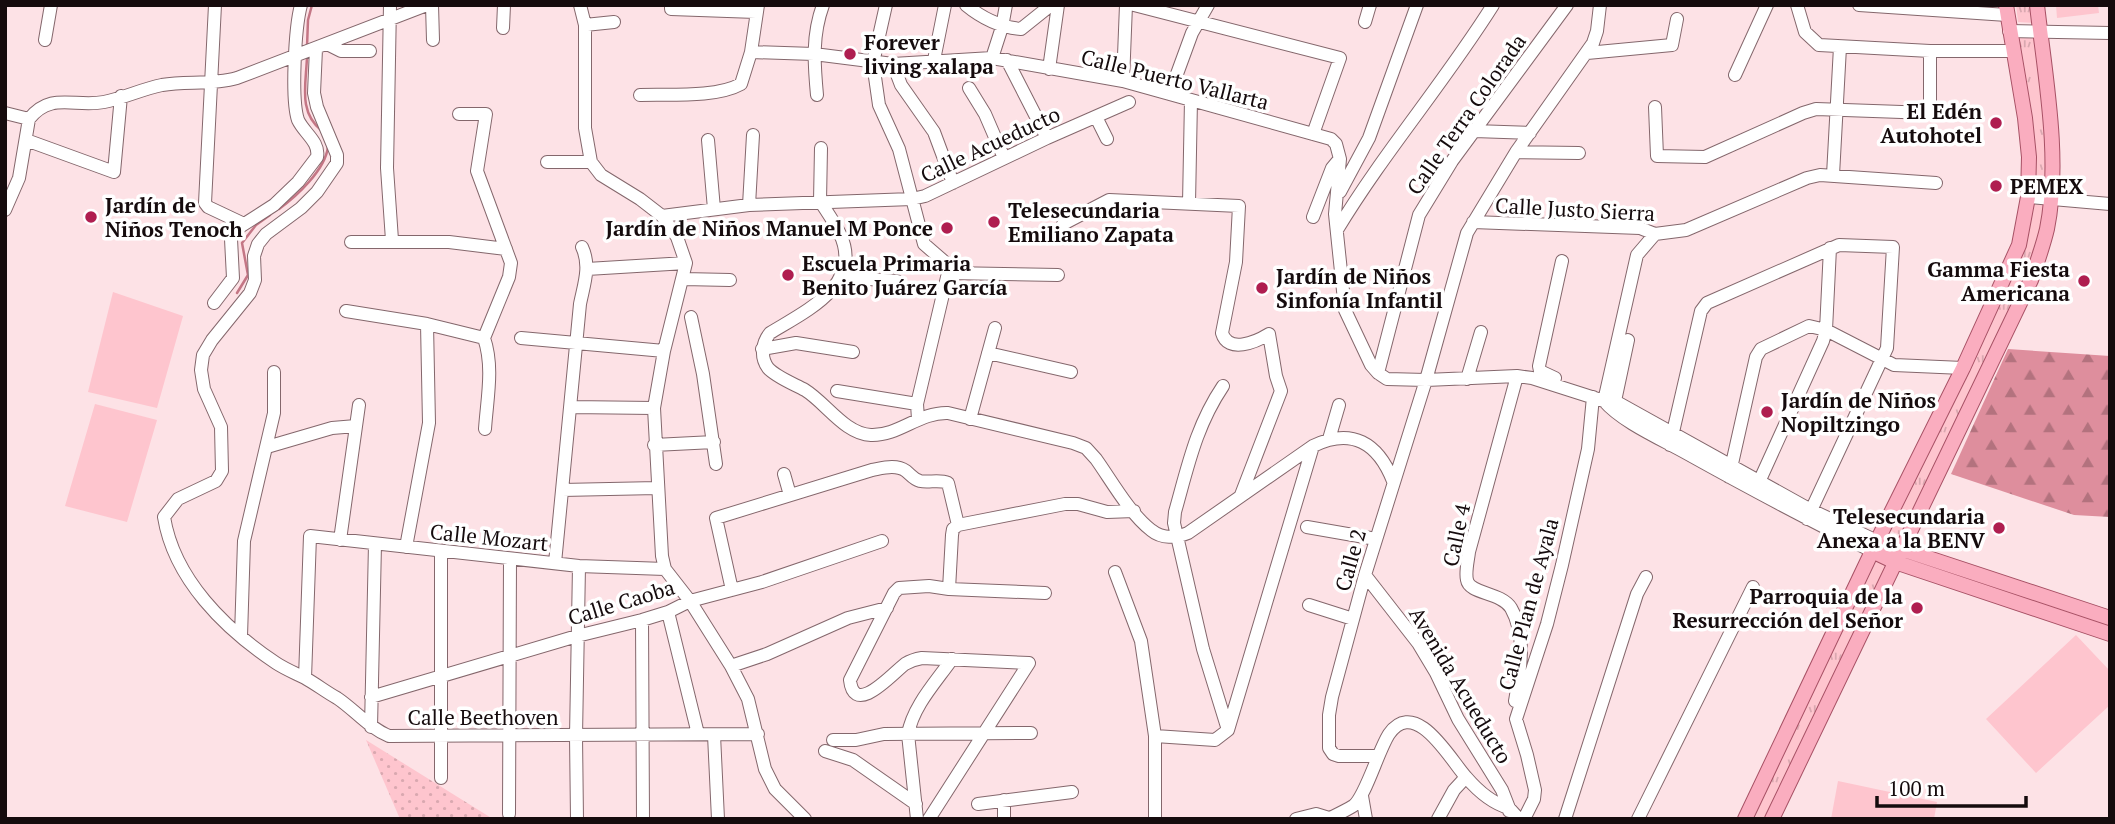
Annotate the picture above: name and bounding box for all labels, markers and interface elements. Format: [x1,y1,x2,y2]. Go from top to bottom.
place label: Forever living xalapa [864,28,994,80]
street label: Calle Terra Colorada [1400,28,1532,200]
street label: Calle Puerto Vallarta [1078,42,1272,116]
marker: Forever living xalapa [842,46,858,62]
place label: El Edén Autohotel [1880,97,1982,149]
street label: Calle Acueducto [916,99,1064,189]
marker: El Edén Autohotel [1988,115,2004,131]
place label: PEMEX [2010,172,2084,200]
marker: PEMEX [1988,178,2004,194]
place label: Jardín de Niños Tenoch [105,191,243,243]
street label: Calle Justo Sierra [1494,191,1656,227]
place label: Telesecundaria Emiliano Zapata [1008,196,1174,248]
marker: Jardín de Niños Tenoch [83,209,99,225]
place label: Jardín de Niños Manuel M Ponce [605,214,933,242]
marker: Telesecundaria Emiliano Zapata [986,214,1002,230]
marker: Jardín de Niños Manuel M Ponce [939,220,955,236]
place label: Escuela Primaria Benito Juárez García [802,249,1008,301]
place label: Gamma Fiesta Americana [1927,255,2070,307]
place label: Jardín de Niños Sinfonía Infantil [1276,262,1443,314]
marker: Escuela Primaria Benito Juárez García [780,267,796,283]
marker: Gamma Fiesta Americana [2076,273,2092,289]
marker: Jardín de Niños Sinfonía Infantil [1254,280,1270,296]
place label: Jardín de Niños Nopiltzingo [1781,386,1936,438]
marker: Jardín de Niños Nopiltzingo [1759,404,1775,420]
street label: Calle 4 [1436,500,1476,569]
place label: Telesecundaria Anexa a la BENV [1817,502,1986,554]
street label: Calle Plan de Ayala [1492,514,1565,693]
street label: Calle Mozart [429,517,550,557]
marker: Telesecundaria Anexa a la BENV [1991,520,2007,536]
street label: Calle 2 [1328,526,1372,594]
street label: Calle Caoba [564,572,678,632]
place label: Parroquia de la Resurrección del Señor [1672,582,1903,634]
marker: Parroquia de la Resurrección del Señor [1909,600,1925,616]
street label: Avenida Acueducto [1403,601,1519,769]
street label: Calle Beethoven [407,703,559,731]
scale bar [1877,764,2026,808]
text: 100 m [1888,774,1945,802]

